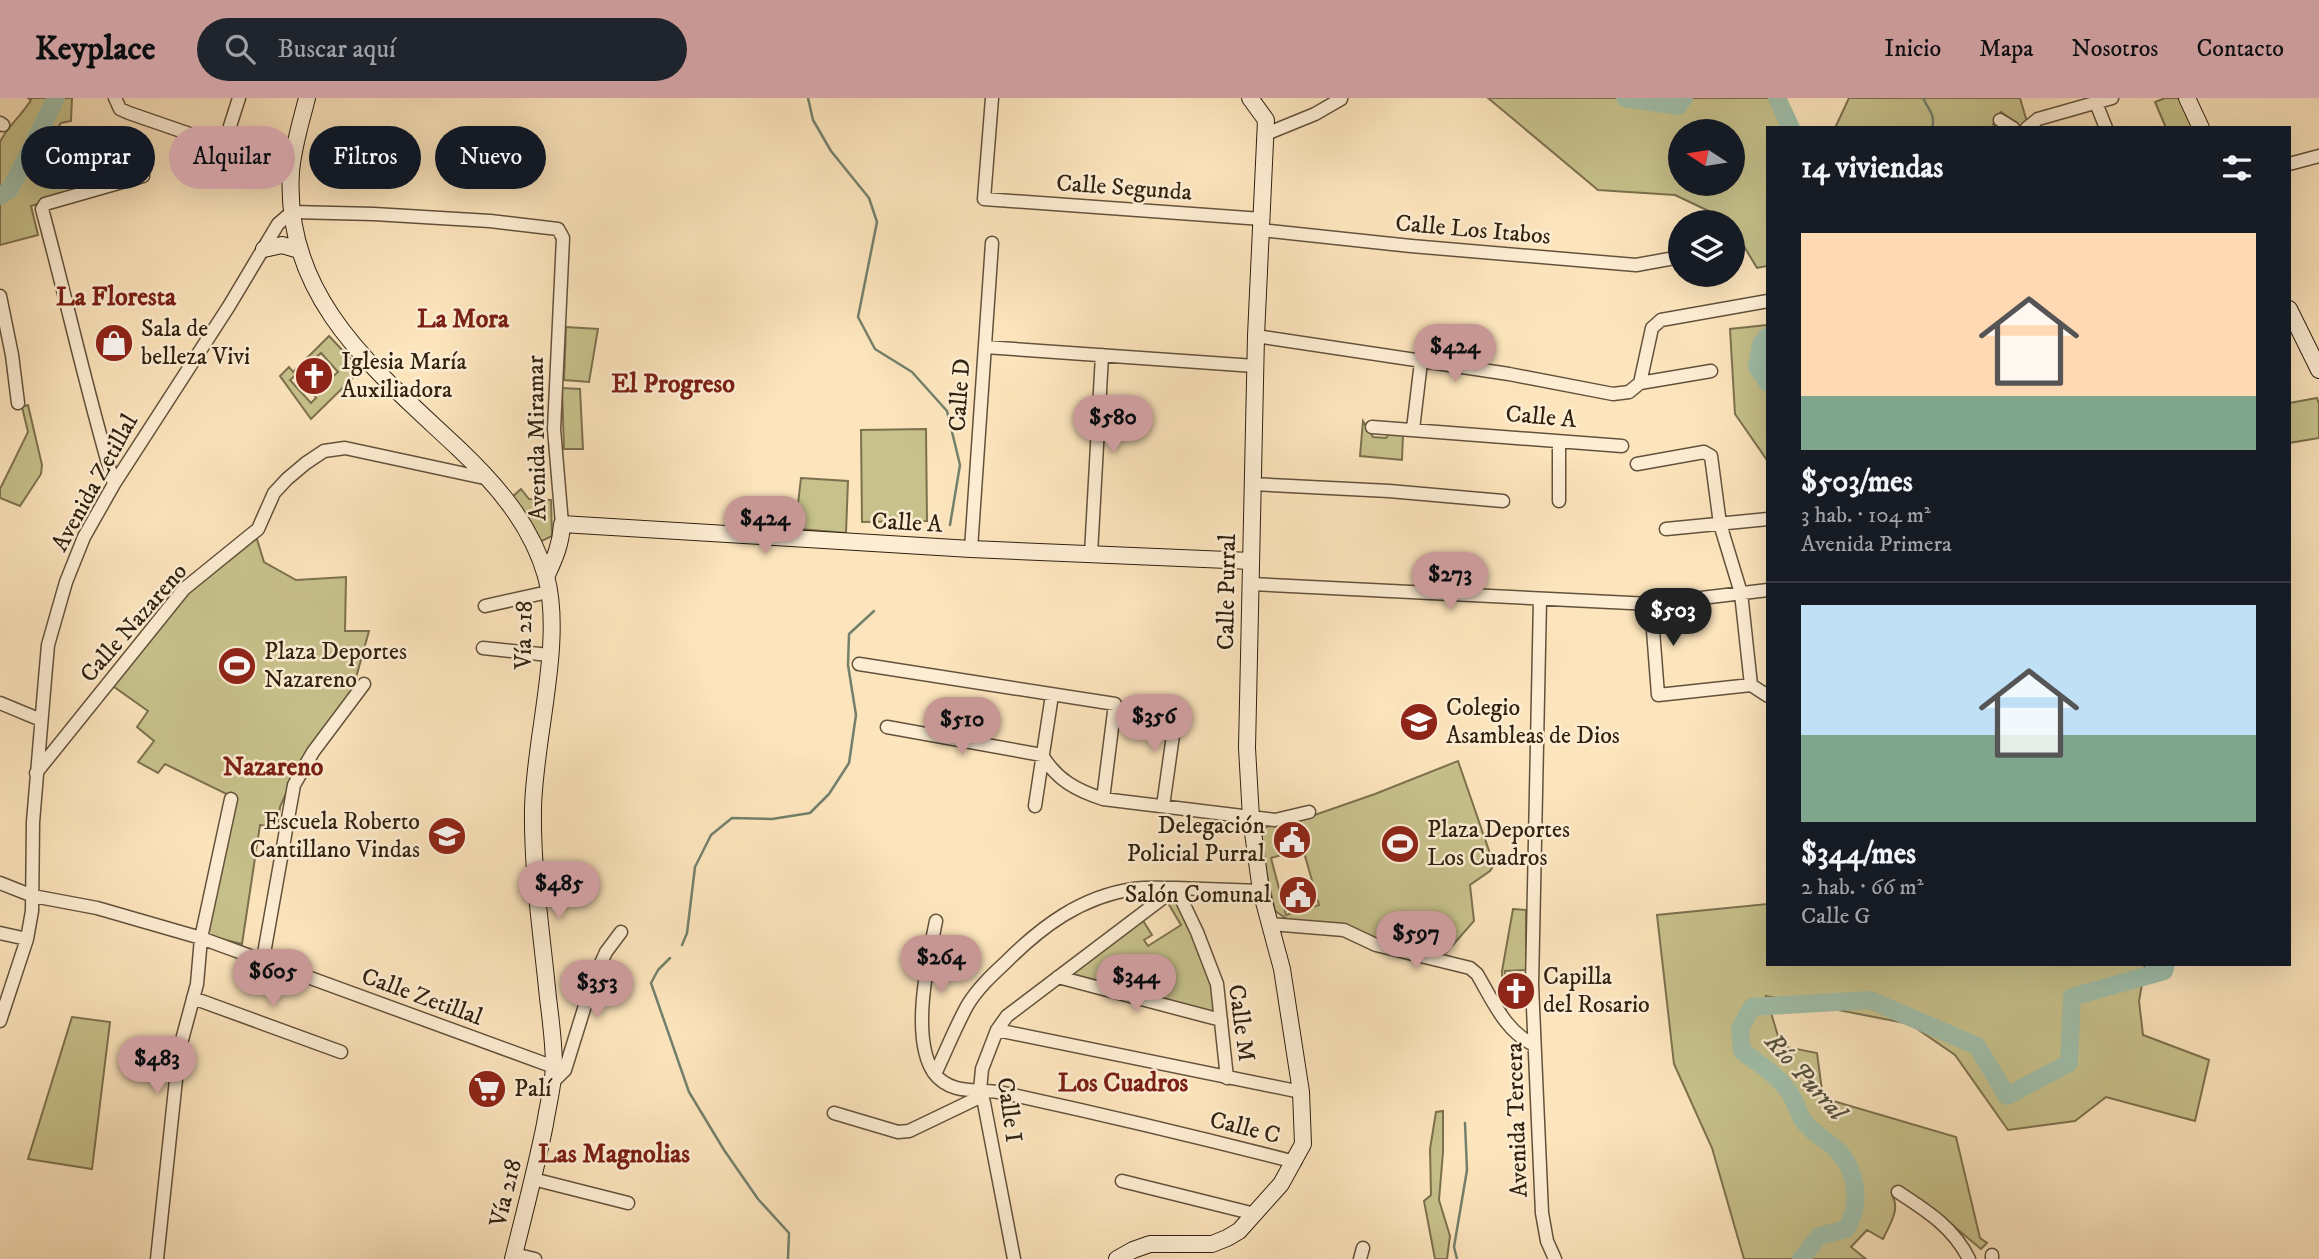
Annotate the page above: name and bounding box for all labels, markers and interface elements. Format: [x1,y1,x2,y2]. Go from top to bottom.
search box [197,18,687,81]
text: Keyplace [35,29,155,70]
icon: search [221,30,259,68]
text: Buscar aquí [277,33,396,66]
text: Inicio [1884,34,1941,64]
text: Mapa [1979,34,2034,64]
text: Nosotros [2072,34,2158,64]
text: Contacto [2196,34,2284,64]
north arrow [1668,119,1745,196]
map controls [1668,119,1745,287]
chip: Comprar [21,126,155,189]
chip: Alquilar [169,126,295,189]
chip: Filtros [309,126,421,189]
chip: Nuevo [435,126,546,189]
icon: filters [2218,149,2256,187]
text: 14 viviendas [1801,150,1943,187]
street label: Calle Segunda [1055,168,1194,208]
street label: Calle Los Itabos [1394,208,1552,252]
button: layers [1668,210,1745,287]
icon: home [1966,278,2092,404]
district label: La Floresta [56,281,177,314]
district label: La Mora [417,303,510,336]
place label: Sala de belleza Vivi [141,314,250,372]
shop icon: Sala de belleza Vivi [93,322,135,364]
pin: $424 [1414,324,1496,384]
text: $424 [1430,332,1480,361]
place label: Iglesia María Auxiliadora [341,347,467,405]
church icon: Iglesia María Auxiliadora [293,355,335,397]
street label: Avenida Miramar [521,355,553,521]
street label: Calle D [942,357,978,433]
district label: El Progreso [611,368,735,401]
pin: $580 [1072,396,1154,455]
street label: Calle A [1504,399,1578,435]
text: $580 [1089,403,1137,432]
street label: Avenida Zetillal [45,408,145,557]
text: $503/mes [1801,464,1913,501]
pin: $424 [724,496,806,556]
text: 3 hab. · 104 m² [1801,501,1931,530]
text: $424 [740,504,790,533]
street label: Calle A [871,506,944,540]
text: Avenida Primera [1801,530,1952,559]
street label: Calle Purral [1211,533,1243,650]
pin: $273 [1409,552,1491,612]
street label: Calle Nazareno [74,557,194,689]
text: $273 [1428,560,1472,589]
pin: $503 [1632,588,1714,648]
text: $503 [1651,596,1695,625]
street label: Vía 218 [508,600,540,671]
place label: Plaza Deportes Nazareno [264,637,407,695]
sports icon: Plaza Deportes Nazareno [216,645,258,687]
icon: home [1966,650,2092,776]
place label: Colegio Asambleas de Dios [1446,693,1620,751]
pin: $356 [1113,694,1195,754]
pin: $510 [921,698,1003,757]
school or university icon: Colegio Asambleas de Dios [1398,701,1440,743]
text: $356 [1132,702,1176,731]
text: $510 [940,705,984,734]
district label: Nazareno [223,751,324,784]
place label: Escuela Roberto Cantillano Vindas [250,807,420,865]
place label: Delegación Policial Purral [1127,811,1266,869]
school or university icon: Escuela Roberto Cantillano Vindas [426,815,468,857]
place label: Plaza Deportes Los Cuadros [1427,815,1570,873]
public building icon: Delegación Policial Purral [1271,819,1313,861]
sports icon: Plaza Deportes Los Cuadros [1379,823,1421,865]
text: $344/mes [1801,836,1916,873]
pin: $485 [518,862,600,921]
text: $485 [535,869,583,898]
text: 2 hab. · 66 m² [1801,873,1924,902]
public building icon: Salón Comunal [1277,874,1319,916]
place label: Salón Comunal [1125,880,1272,910]
text: Calle G [1801,902,1870,931]
pin: $597 [1375,912,1457,971]
text: $597 [1392,919,1440,948]
pin: $264 [900,936,982,995]
text: $264 [916,943,966,972]
pin: $605 [232,950,314,1009]
pin: $344 [1095,954,1177,1014]
text: $605 [249,957,297,986]
pin: $353 [556,960,638,1020]
street label: Calle Zetillal [357,961,487,1033]
text: $344 [1112,962,1160,991]
place label: Capilla del Rosario [1543,962,1650,1020]
text: $353 [576,968,618,997]
church icon: Capilla del Rosario [1495,970,1537,1012]
street label: Calle M [1221,983,1261,1063]
water label: Río Purral [1756,1025,1855,1130]
pin: $483 [116,1037,198,1096]
street label: Avenida Tercera [1499,1041,1535,1198]
text: $483 [134,1044,180,1073]
district label: Los Cuadros [1058,1067,1189,1100]
supermarket icon: Palí [466,1068,508,1110]
place label: Palí [514,1074,553,1104]
street label: Calle I [990,1075,1028,1145]
street label: Calle C [1207,1105,1283,1151]
district label: Las Magnolias [538,1138,690,1171]
street label: Vía 218 [483,1156,529,1231]

